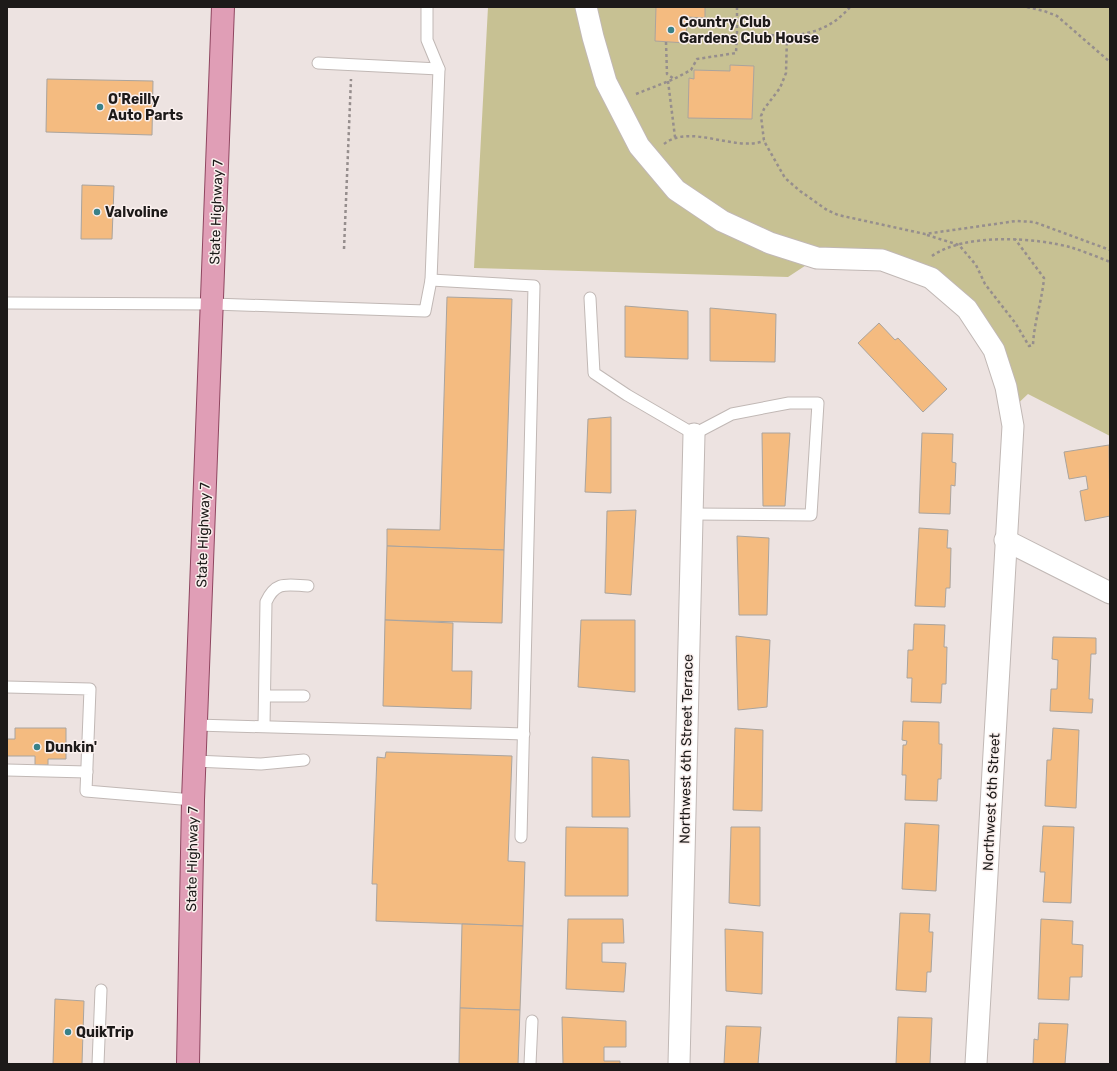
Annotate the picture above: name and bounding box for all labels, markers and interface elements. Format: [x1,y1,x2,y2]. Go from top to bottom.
place label: Country Club Gardens Club House [679,14,819,47]
marker: Country Club Gardens Club House [666,25,676,35]
place label: O'Reilly Auto Parts [108,91,183,124]
marker: O'Reilly Auto Parts [95,102,105,112]
street label: State Highway 7 [206,159,227,265]
place label: Valvoline [105,204,168,221]
marker: Valvoline [92,207,102,217]
street label: State Highway 7 [193,482,214,588]
street label: Northwest 6th Street Terrace [676,654,697,844]
street label: Northwest 6th Street [979,732,1004,872]
place label: Dunkin' [45,739,97,756]
marker: Dunkin' [32,742,42,752]
street label: State Highway 7 [183,806,202,912]
place label: QuikTrip [76,1024,134,1041]
marker: QuikTrip [63,1027,73,1037]

